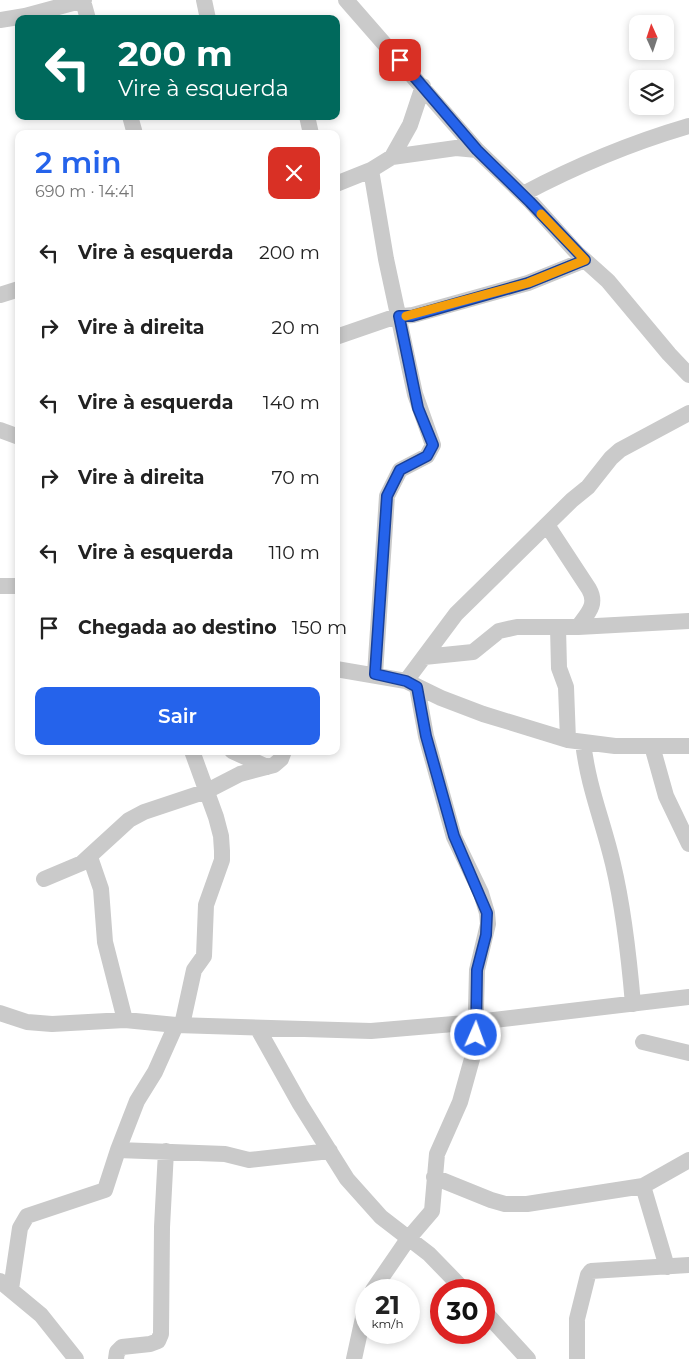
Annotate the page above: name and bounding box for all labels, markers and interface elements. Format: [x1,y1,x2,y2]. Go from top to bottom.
north arrow [629,15,674,60]
map controls [629,15,674,115]
text: 200 m [118,32,233,75]
icon: left [35,35,100,100]
pin [379,39,421,81]
icon: arrive [386,46,414,74]
button: layers [629,70,674,115]
text: Vire à esquerda [118,75,289,102]
text: 2 min [35,144,122,181]
button: close [268,147,320,199]
text: 690 m · 14:41 [35,182,134,201]
icon: left [35,239,63,267]
text: Vire à esquerda [78,241,233,264]
text: 200 m [259,241,320,264]
icon: right [35,314,63,342]
text: Vire à direita [78,316,205,339]
text: 20 m [272,316,320,339]
icon: left [35,389,63,417]
text: Vire à esquerda [78,391,233,414]
text: 140 m [263,391,320,414]
icon: right [35,464,63,492]
text: Vire à direita [78,466,205,489]
text: 70 m [271,466,320,489]
icon: left [35,539,63,567]
text: Vire à esquerda [78,541,233,564]
text: 110 m [269,541,320,564]
icon: arrive [35,614,63,642]
text: Chegada ao destino [78,616,277,639]
text: 150 m [292,616,347,639]
button: Sair [35,687,320,745]
position arrow [449,1008,501,1060]
speed limit sign: 30 [430,1279,495,1344]
text: 21 [375,1290,400,1320]
text: km/h [371,1316,404,1331]

